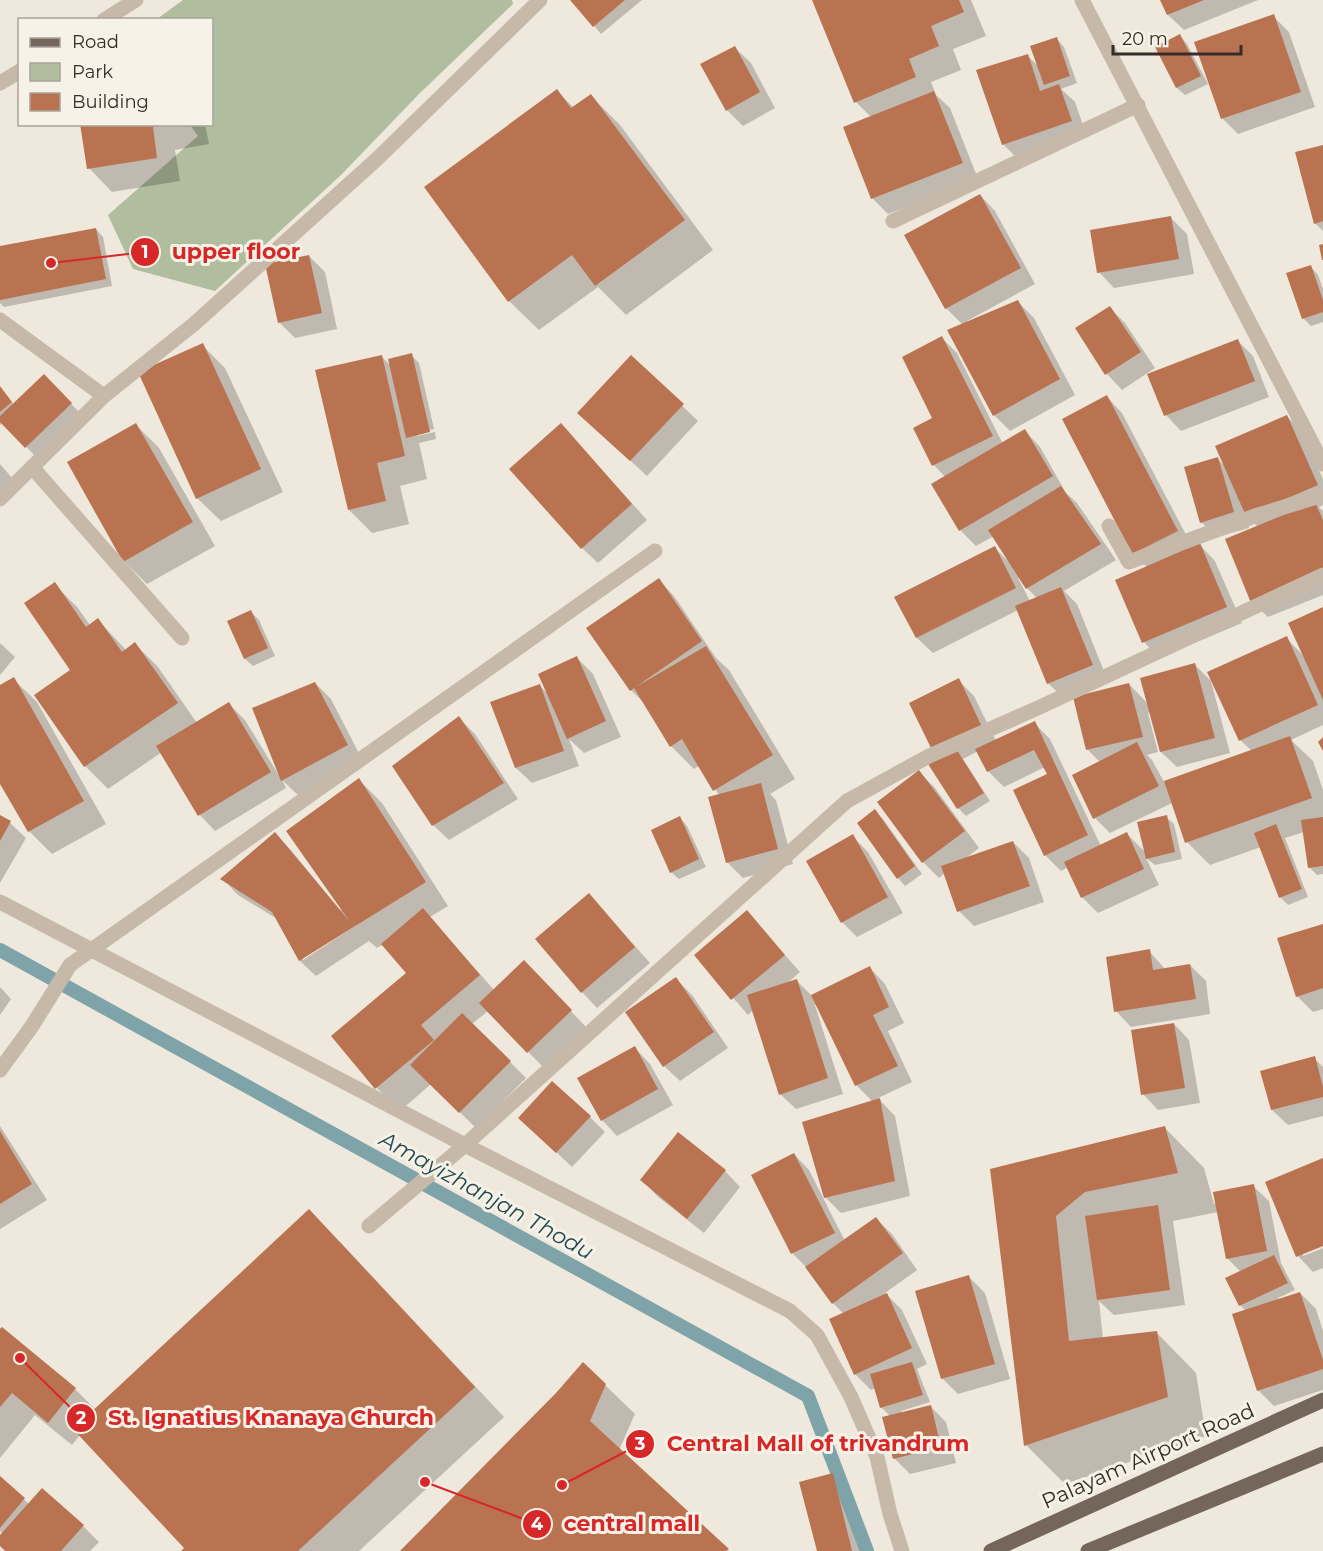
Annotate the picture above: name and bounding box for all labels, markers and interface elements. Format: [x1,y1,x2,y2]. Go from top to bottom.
legend [18,18,213,126]
scale bar [1113,18,1240,56]
text: 20 m [1122,28,1168,50]
text: Road [72,31,119,53]
text: Park [72,61,113,83]
text: Building [72,91,149,113]
callout: upper floor [130,232,312,272]
text: upper floor [172,238,300,265]
text: 1 [141,241,149,263]
water label: Amayizhanjan Thodu [373,1124,598,1265]
street label: Palayam Airport Road [1038,1397,1258,1514]
callout: St. Ignatius Knanaya Church [66,1398,446,1438]
text: St. Ignatius Knanaya Church [108,1404,434,1431]
text: 2 [76,1407,87,1429]
callout: Central Mall of trivandrum [625,1424,981,1464]
text: Central Mall of trivandrum [667,1430,969,1457]
text: 3 [634,1433,646,1455]
callout: central mall [522,1504,713,1544]
text: central mall [564,1510,700,1537]
text: 4 [531,1513,544,1535]

